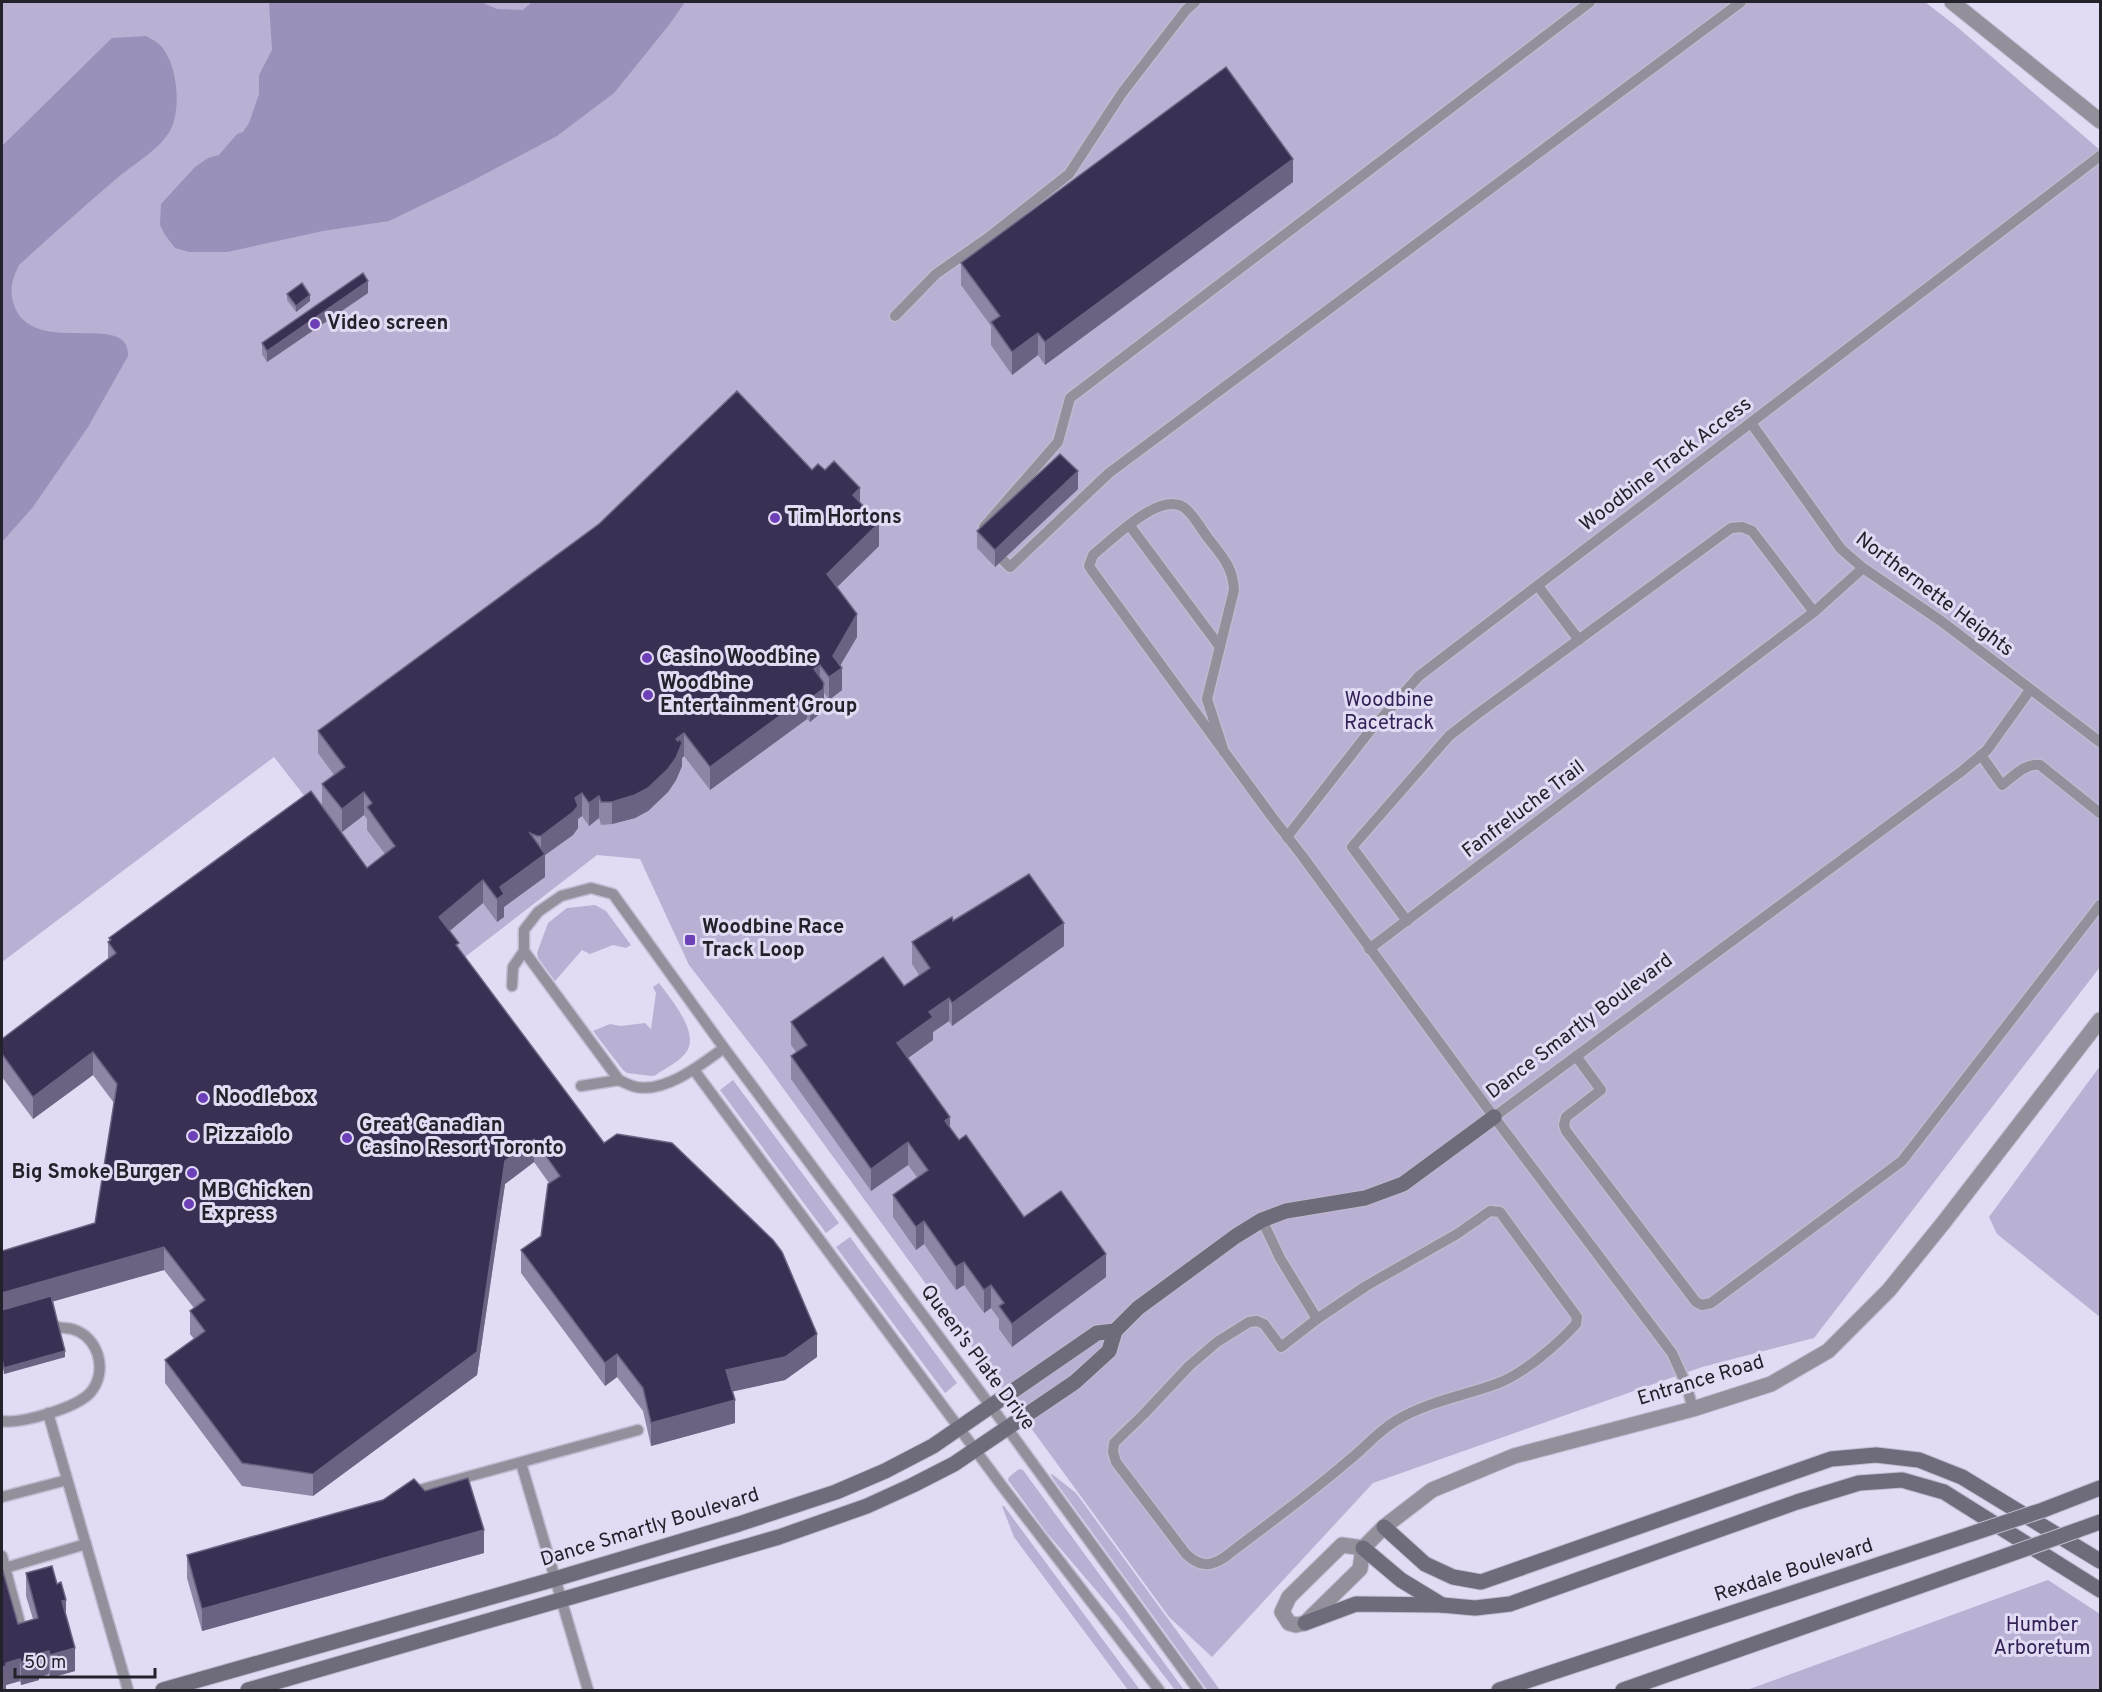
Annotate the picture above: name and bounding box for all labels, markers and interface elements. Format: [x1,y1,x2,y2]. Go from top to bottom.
place label: Video screen [327,311,448,337]
marker: Video screen [308,317,322,331]
street label: Woodbine Track Access [1575,392,1757,538]
place label: Tim Hortons [787,505,902,531]
marker: Tim Hortons [768,511,782,525]
street label: Northernette Heights [1850,527,2018,663]
place label: Casino Woodbine [659,645,818,671]
marker: Casino Woodbine [640,651,654,665]
place label: Woodbine Entertainment Group [660,671,857,720]
marker: Woodbine Entertainment Group [641,688,655,702]
park label: Woodbine Racetrack [1344,688,1434,737]
street label: Fanfreluche Trail [1457,755,1591,865]
place label: Woodbine Race Track Loop [702,915,844,964]
marker: Woodbine Race Track Loop [683,933,697,947]
street label: Dance Smartly Boulevard [1481,948,1679,1106]
place label: Noodlebox [215,1085,315,1111]
marker: Noodlebox [196,1091,210,1105]
place label: Great Canadian Casino Resort Toronto [359,1113,564,1162]
place label: Pizzaiolo [205,1123,290,1149]
marker: Pizzaiolo [186,1129,200,1143]
marker: Great Canadian Casino Resort Toronto [340,1131,354,1145]
place label: Big Smoke Burger [12,1160,181,1186]
marker: Big Smoke Burger [185,1166,199,1180]
place label: MB Chicken Express [201,1179,311,1228]
marker: MB Chicken Express [182,1197,196,1211]
street label: Queen's Plate Drive [914,1280,1040,1436]
street label: Entrance Road [1634,1349,1768,1413]
street label: Dance Smartly Boulevard [538,1482,762,1574]
street label: Rexdale Boulevard [1711,1533,1877,1609]
park label: Humber Arboretum [1993,1613,2091,1662]
scale bar [15,1641,154,1679]
text: 50 m [24,1652,66,1675]

